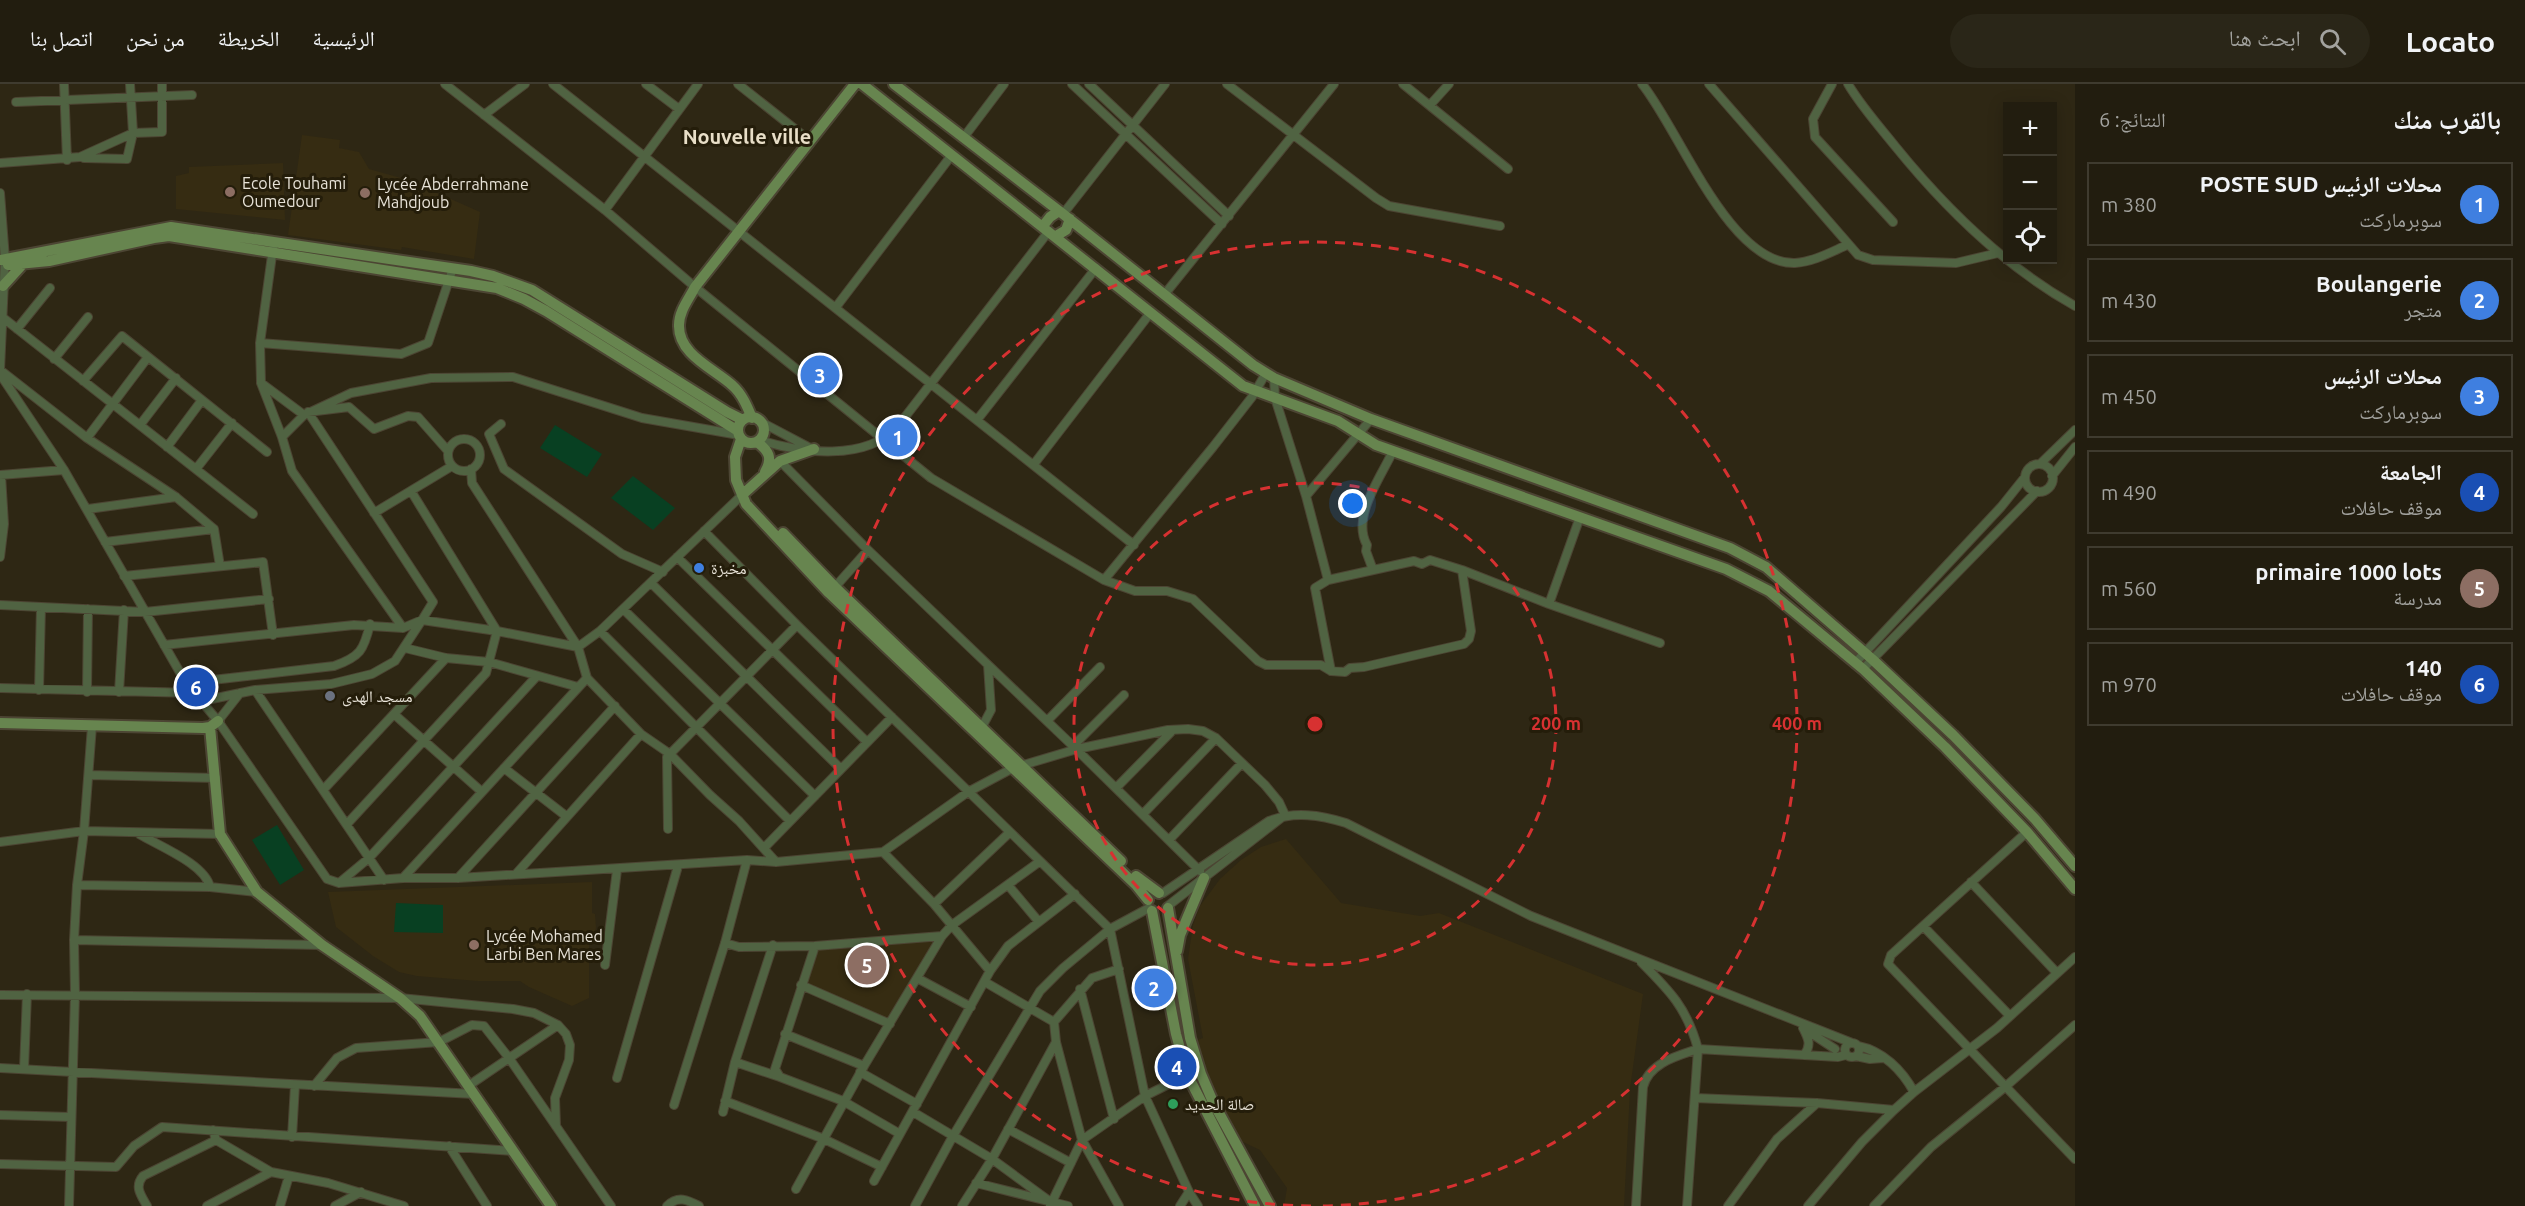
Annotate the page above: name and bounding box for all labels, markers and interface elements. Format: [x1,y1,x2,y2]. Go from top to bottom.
search box [1950,14,2370,68]
text: ابحث هنا [2229,25,2301,50]
icon: search [2316,25,2349,58]
text: اتصل بنا [30,26,93,50]
text: من نحن [126,26,185,50]
text: الخريطة [218,26,280,50]
text: الرئيسية [313,26,375,50]
text: Locato [2406,26,2495,57]
map controls [2003,102,2057,264]
button: + [2003,102,2057,156]
text: بالقرب منك [2393,105,2501,134]
text: النتائج: 6 [2099,108,2166,131]
district label: Nouvelle ville [683,125,811,148]
button: − [2003,156,2057,210]
text: محلات الرئيس POSTE SUD [2200,171,2442,196]
place label: Ecole Touhami Oumedour [242,174,346,210]
place label: Lycée Abderrahmane Mahdjoub [377,175,529,211]
marker: Ecole Touhami Oumedour [223,185,237,199]
marker: Lycée Abderrahmane Mahdjoub [358,186,372,200]
text: 380 m [2101,193,2157,216]
text: 1 [2474,193,2485,216]
text: سوبرماركت [2359,208,2442,231]
button: locate [2003,210,2057,264]
text: Boulangerie [2316,271,2442,296]
text: 430 m [2101,289,2157,312]
text: 2 [2474,289,2485,312]
text: متجر [2404,298,2442,321]
pin: 3 [800,352,840,398]
text: محلات الرئيس [2324,363,2442,388]
text: 450 m [2101,385,2157,408]
text: 3 [2474,385,2485,408]
text: سوبرماركت [2359,400,2442,423]
pin: 1 [878,414,918,460]
text: الجامعة [2380,459,2442,484]
text: 490 m [2101,481,2157,504]
text: 4 [2474,481,2485,504]
your location [1338,489,1367,518]
text: موقف حافلات [2340,496,2442,519]
place label: مخبزة [711,559,747,578]
text: primaire 1000 lots [2255,559,2442,584]
marker: مخبزة [692,561,706,575]
text: 560 m [2101,577,2157,600]
text: 5 [2474,577,2485,600]
text: مدرسة [2393,586,2442,609]
text: 140 [2405,655,2442,680]
pin: 6 [176,664,216,710]
text: 970 m [2101,673,2157,696]
text: 6 [2474,673,2485,696]
text: موقف حافلات [2340,682,2442,705]
place label: مسجد الهدى [342,687,413,707]
marker: مسجد الهدى [323,689,337,703]
text: 200 m [1531,713,1581,733]
text: 400 m [1772,713,1822,733]
centre of rings [1305,714,1325,734]
place label: Lycée Mohamed Larbi Ben Mares [486,927,603,963]
marker: Lycée Mohamed Larbi Ben Mares [467,938,481,952]
pin: 5 [848,942,886,988]
pin: 2 [1134,966,1174,1010]
pin: 4 [1158,1044,1196,1090]
place label: صالة الحديد [1185,1095,1254,1113]
marker: صالة الحديد [1166,1097,1180,1111]

